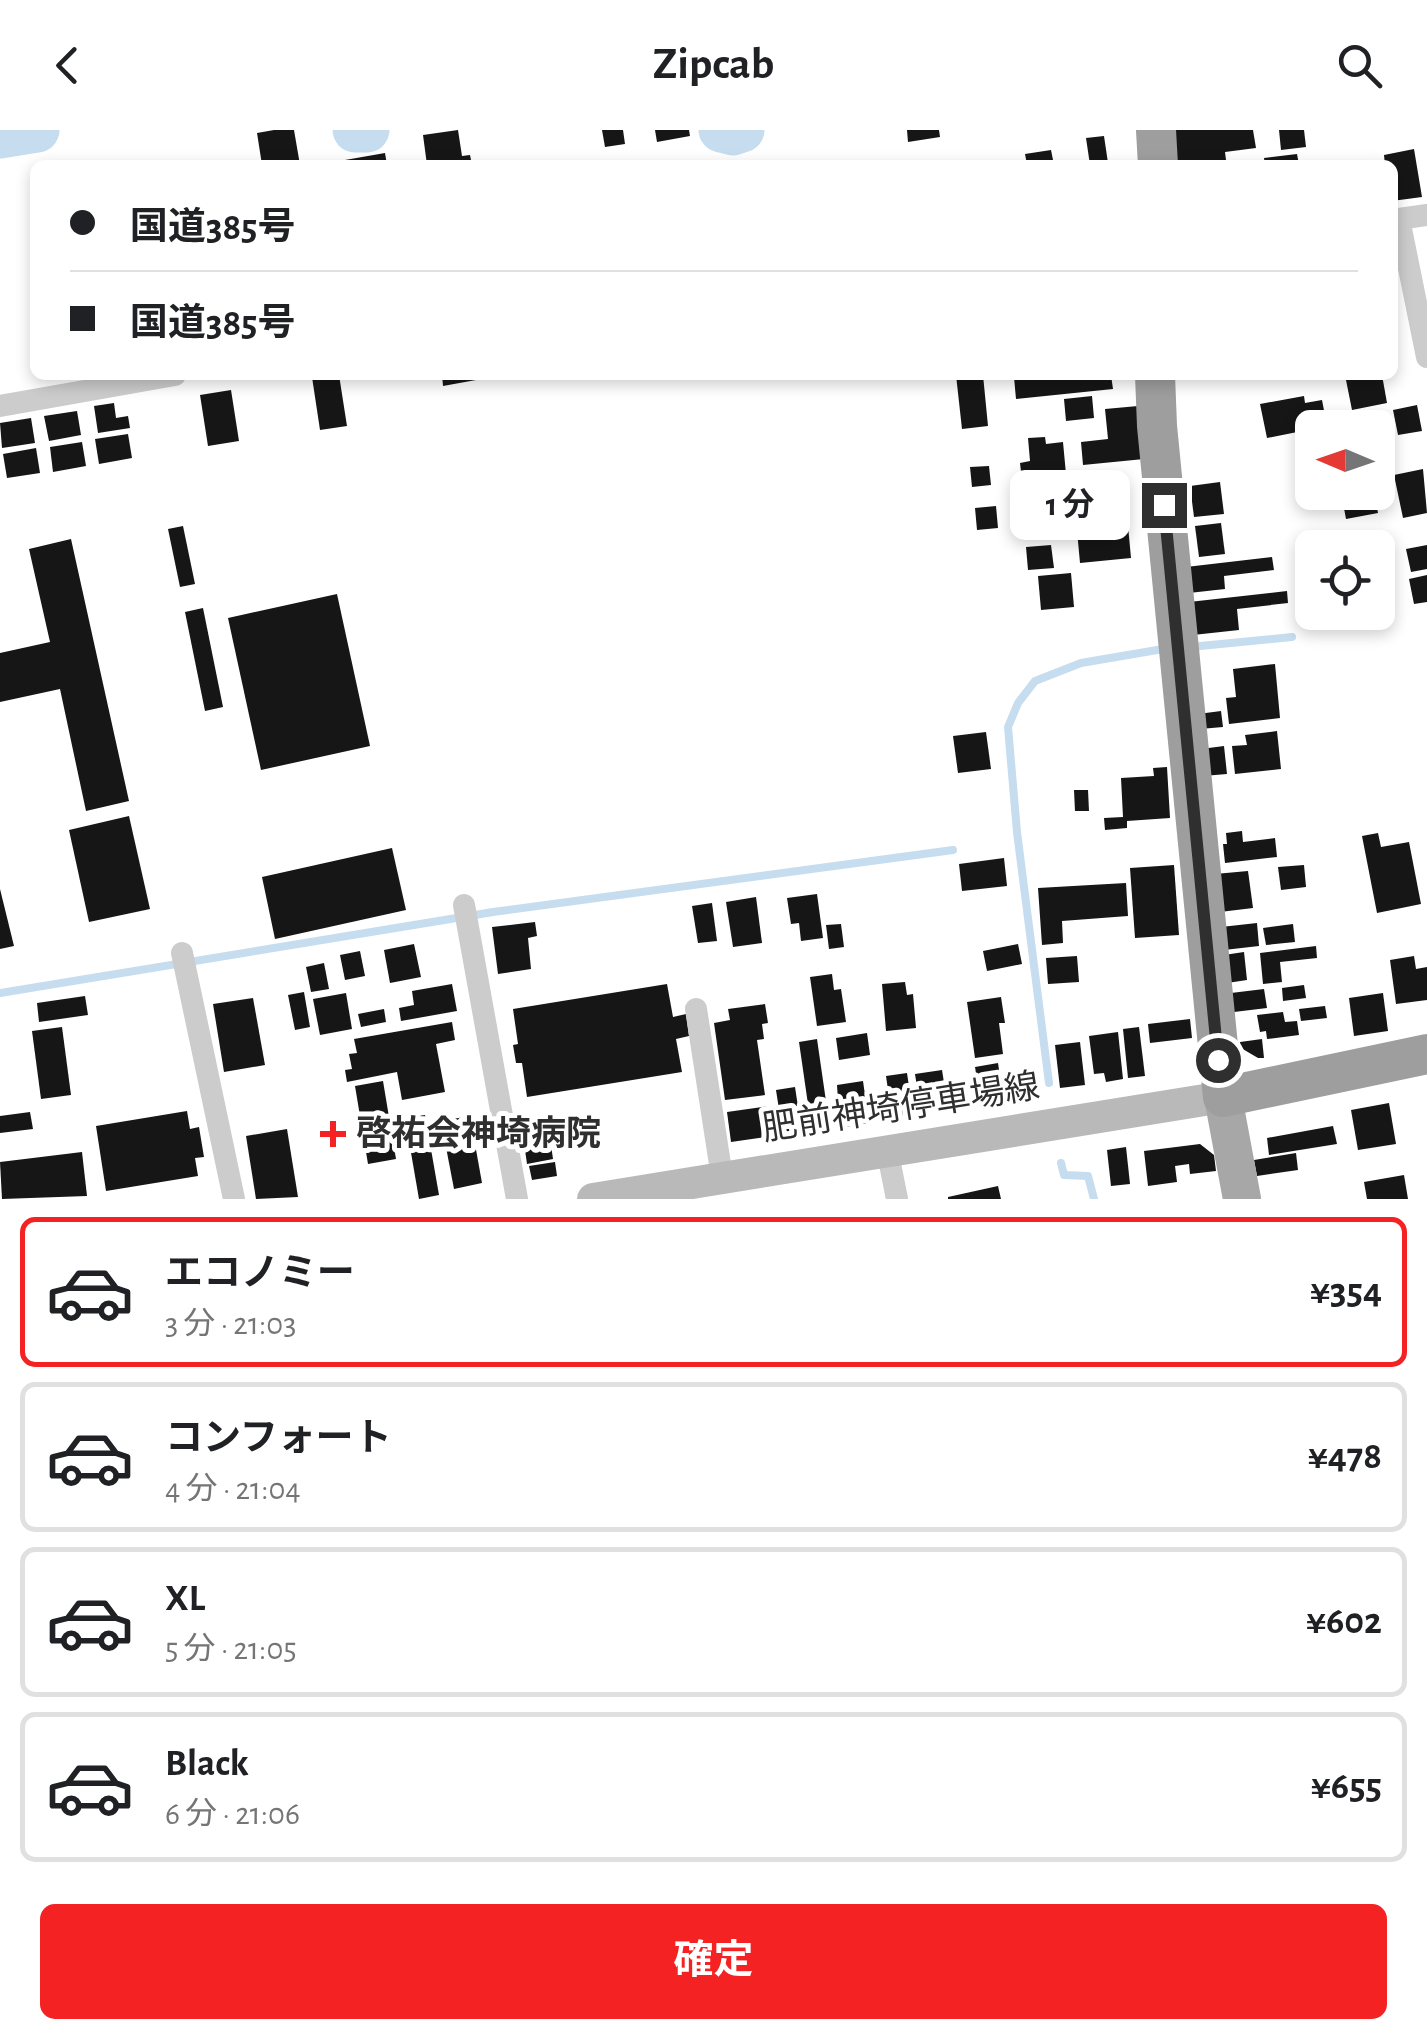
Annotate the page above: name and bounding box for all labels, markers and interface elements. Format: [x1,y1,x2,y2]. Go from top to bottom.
icon: back [40,38,95,93]
icon: search [1332,38,1387,93]
text: Zipcab [653,42,774,87]
text: 国道385号 [130,209,296,247]
text: 国道385号 [130,305,296,343]
north arrow [1295,410,1395,510]
map controls [1295,410,1395,630]
callout: 1 分 [1009,470,1129,540]
route end [1142,483,1187,528]
text: 1 分 [1046,489,1094,521]
button: locate [1295,530,1395,630]
route start [1196,1038,1241,1083]
street label: 肥前神埼停車場線 [760,1067,1042,1147]
place label: 啓祐会神埼病院 [356,1115,601,1152]
marker: 啓祐会神埼病院 [320,1121,346,1147]
icon: car [45,1247,135,1337]
text: エコノミー [165,1255,355,1293]
text: ¥354 [1310,1273,1382,1311]
text: 3 分 · 21:03 [165,1308,296,1340]
icon: car [45,1412,135,1502]
text: コンフォート [165,1420,392,1458]
text: ¥478 [1308,1438,1382,1476]
text: 4 分 · 21:04 [165,1473,301,1505]
icon: car [45,1577,135,1667]
text: XL [165,1580,205,1618]
text: ¥602 [1306,1603,1382,1641]
text: 5 分 · 21:05 [165,1633,297,1665]
icon: car [45,1742,135,1832]
text: Black [165,1745,249,1783]
text: ¥655 [1311,1768,1382,1806]
text: 6 分 · 21:06 [165,1798,300,1830]
button: 確定 [40,1904,1387,2019]

